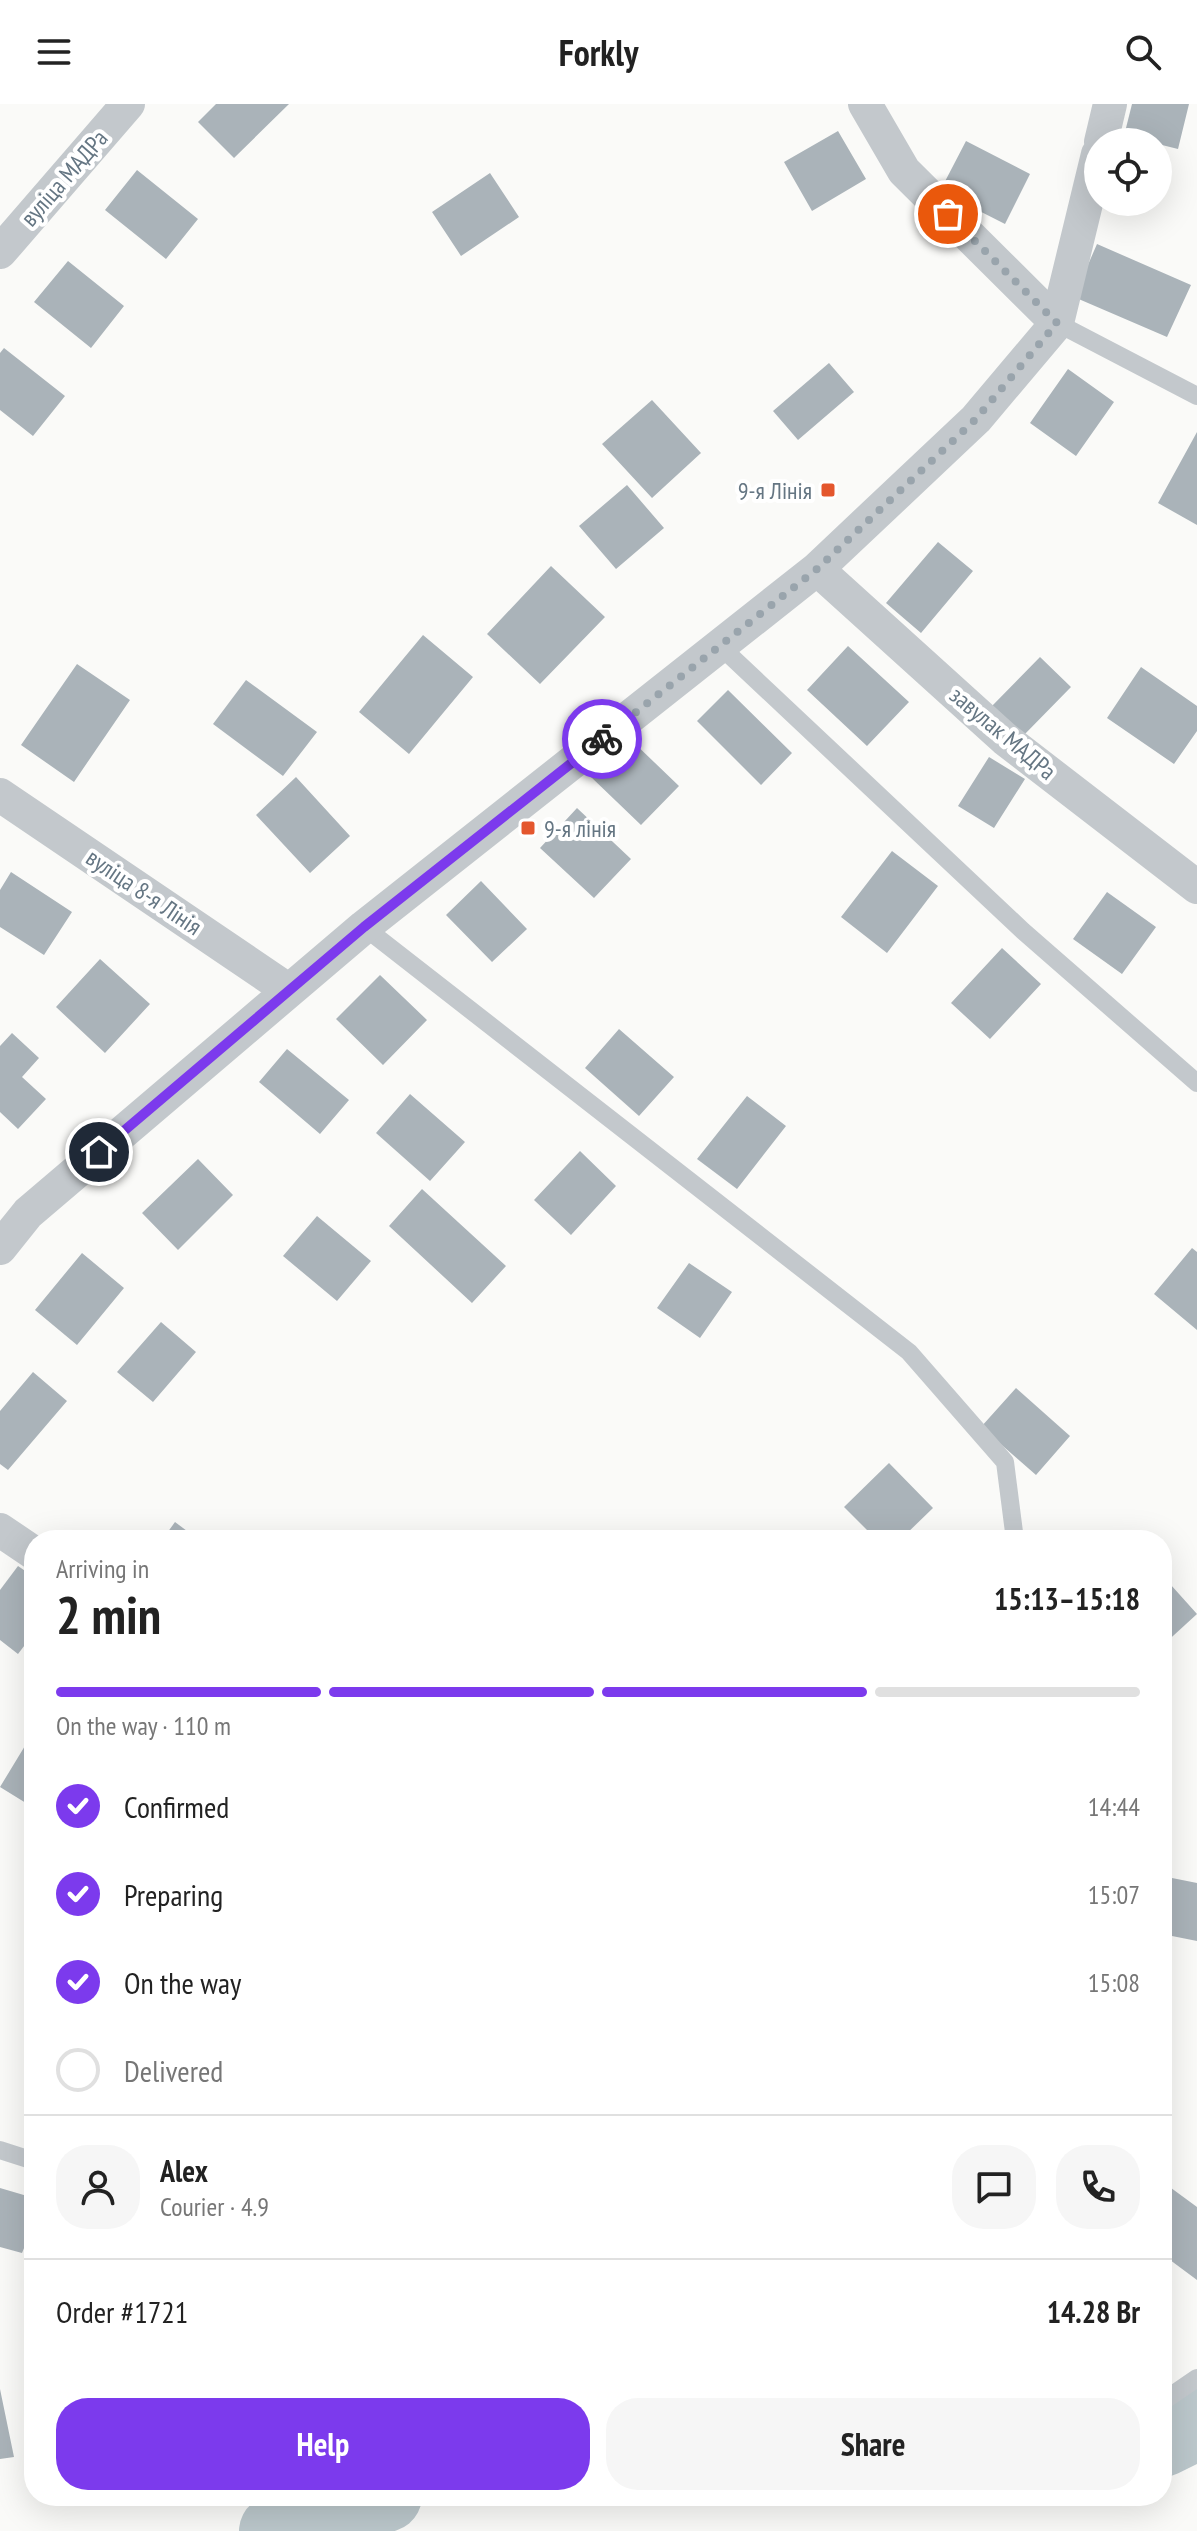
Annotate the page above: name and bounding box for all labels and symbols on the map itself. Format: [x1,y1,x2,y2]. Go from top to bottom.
street label: вуліца МАДРа [14,123,114,233]
pin [914,180,982,248]
place label: 9-я Лінія [738,475,812,506]
marker: 9-я Лінія [819,481,837,499]
street label: завулак МАДРа [943,680,1063,786]
courier [562,699,642,779]
place label: 9-я лінія [544,813,616,844]
marker: 9-я лінія [519,819,537,837]
street label: вуліца 8-я Лінія [80,842,208,942]
pin [65,1118,133,1186]

